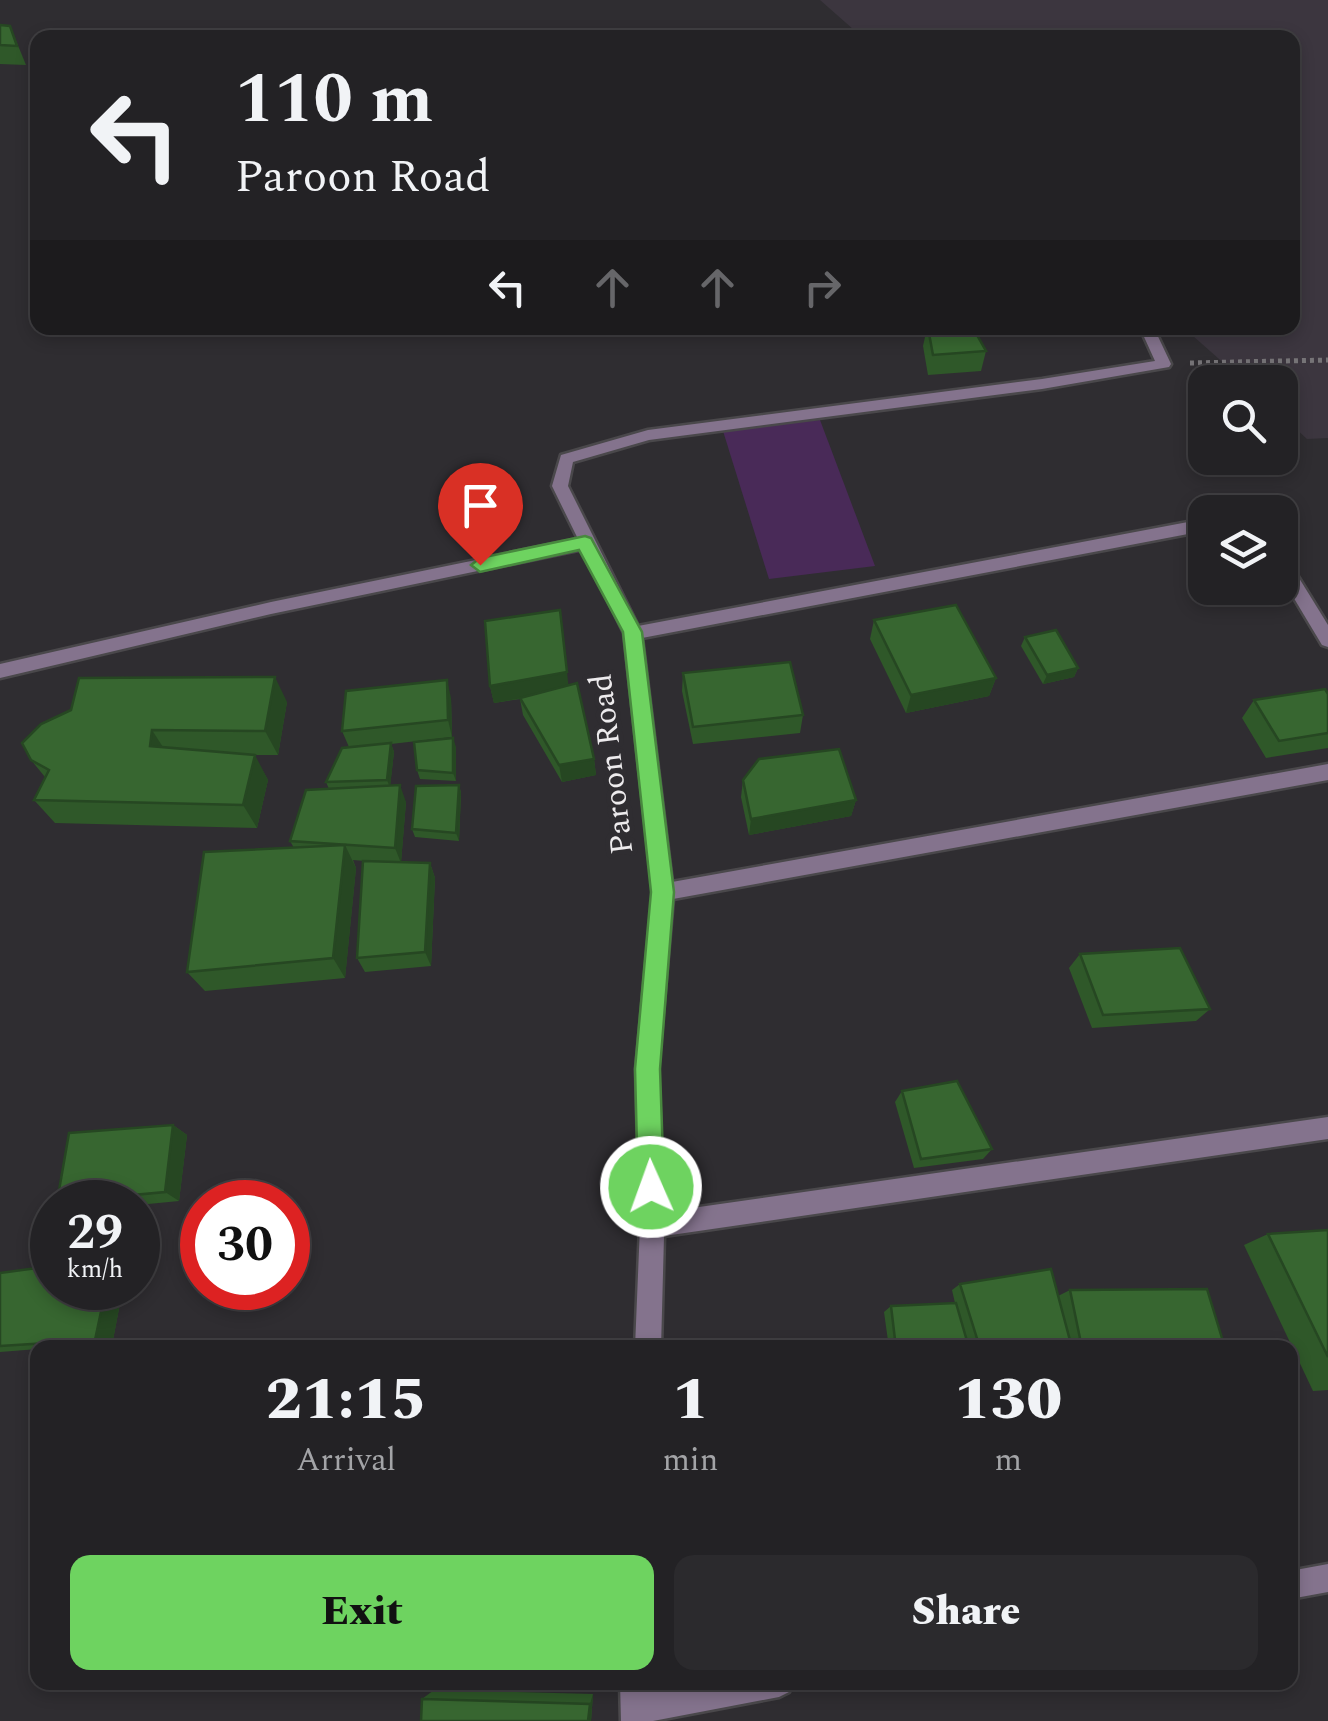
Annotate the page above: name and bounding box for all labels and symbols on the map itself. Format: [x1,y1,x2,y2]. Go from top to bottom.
pin [438,463,523,566]
street label: Paroon Road [577,671,647,857]
position arrow [599,1135,703,1239]
speed limit sign: 30 [180,1180,310,1310]

